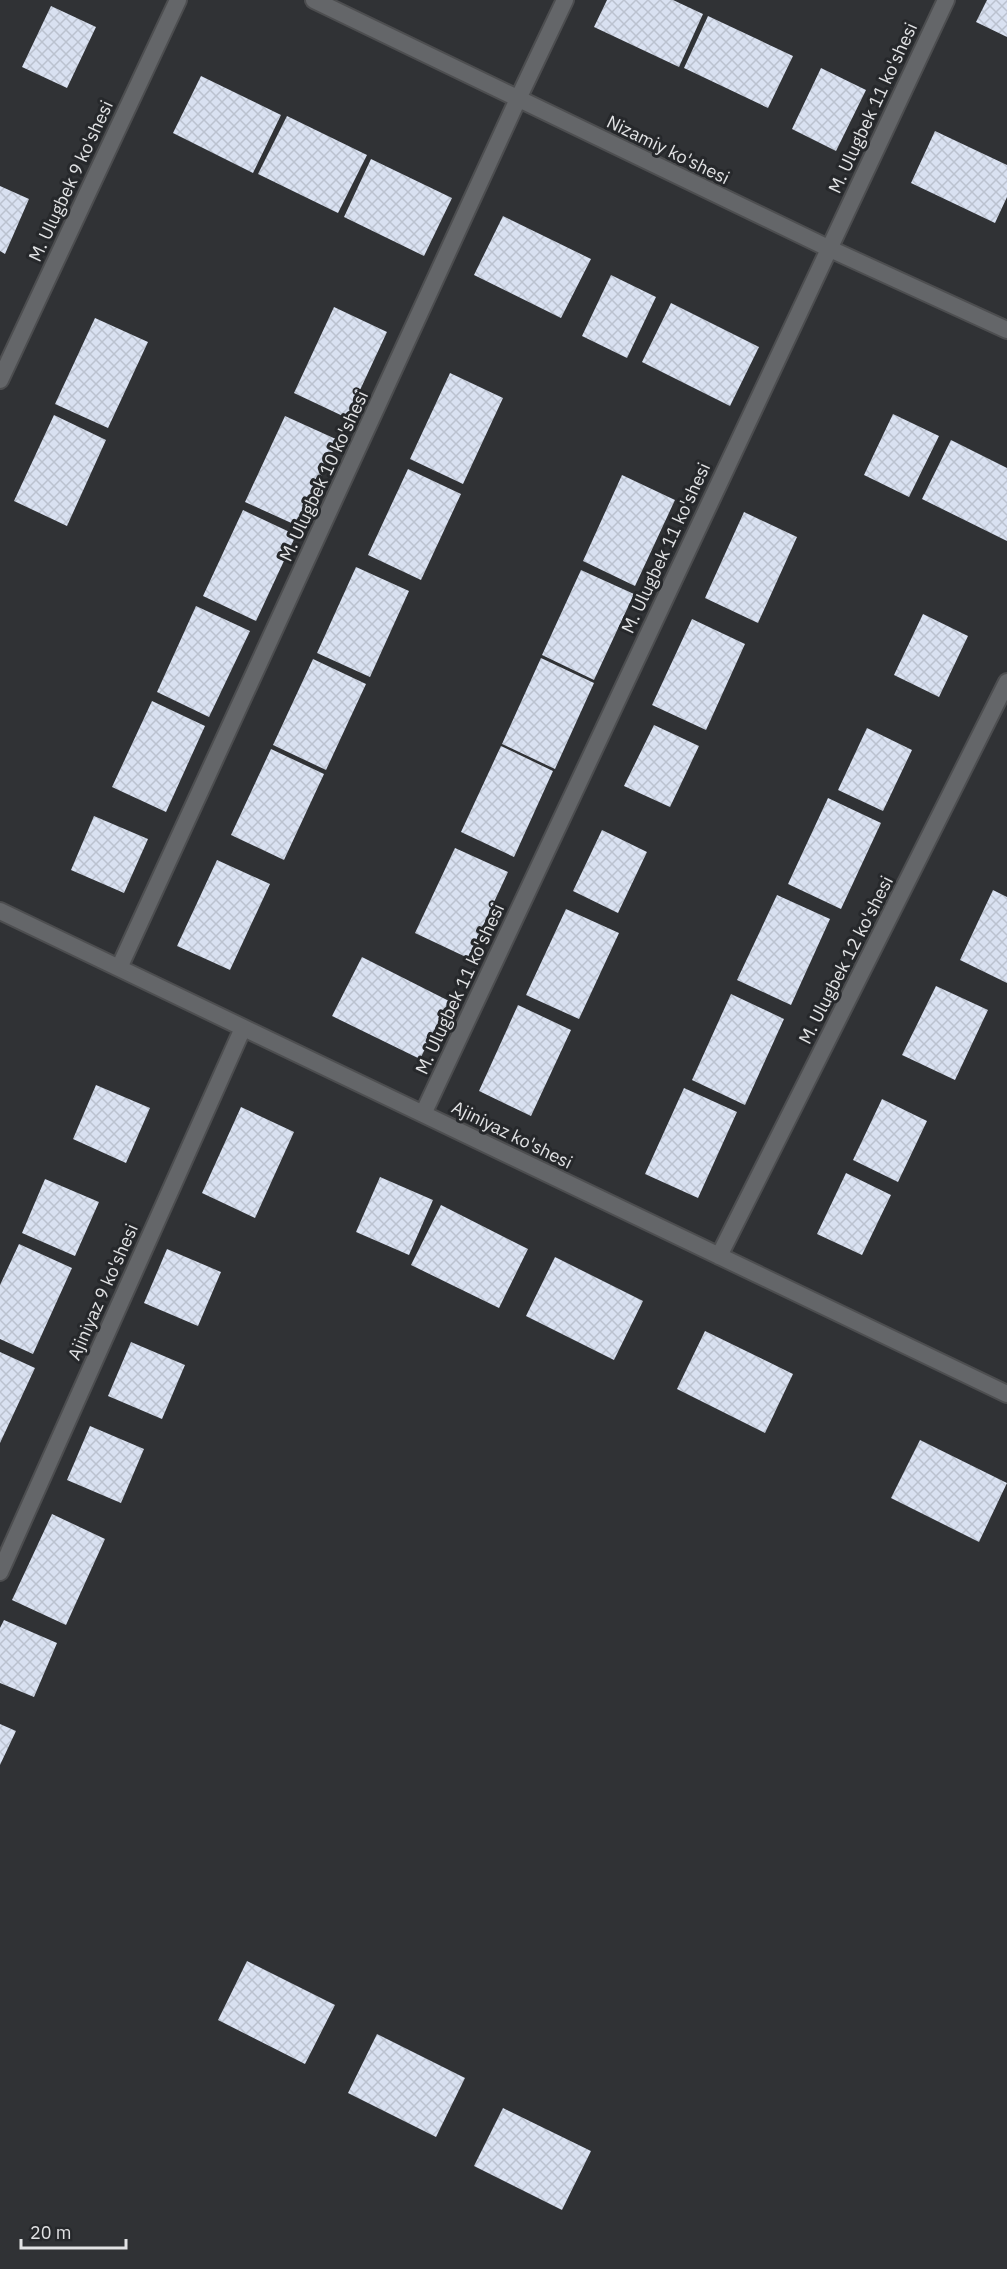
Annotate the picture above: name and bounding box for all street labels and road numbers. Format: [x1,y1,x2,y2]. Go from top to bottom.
street label: M. Ulugbek 11 ko'shesi [823,19,922,197]
street label: M. Ulugbek 9 ko'shesi [23,97,118,265]
street label: Nizamiy ko'shesi [603,110,733,189]
street label: M. Ulugbek 10 ko'shesi [274,387,373,565]
street label: M. Ulugbek 11 ko'shesi [616,459,715,637]
street label: M. Ulugbek 12 ko'shesi [793,872,898,1048]
street label: M. Ulugbek 11 ko'shesi [410,900,509,1078]
street label: Ajiniyaz ko'shesi [448,1095,576,1174]
street label: Ajiniyaz 9 ko'shesi [62,1220,143,1363]

